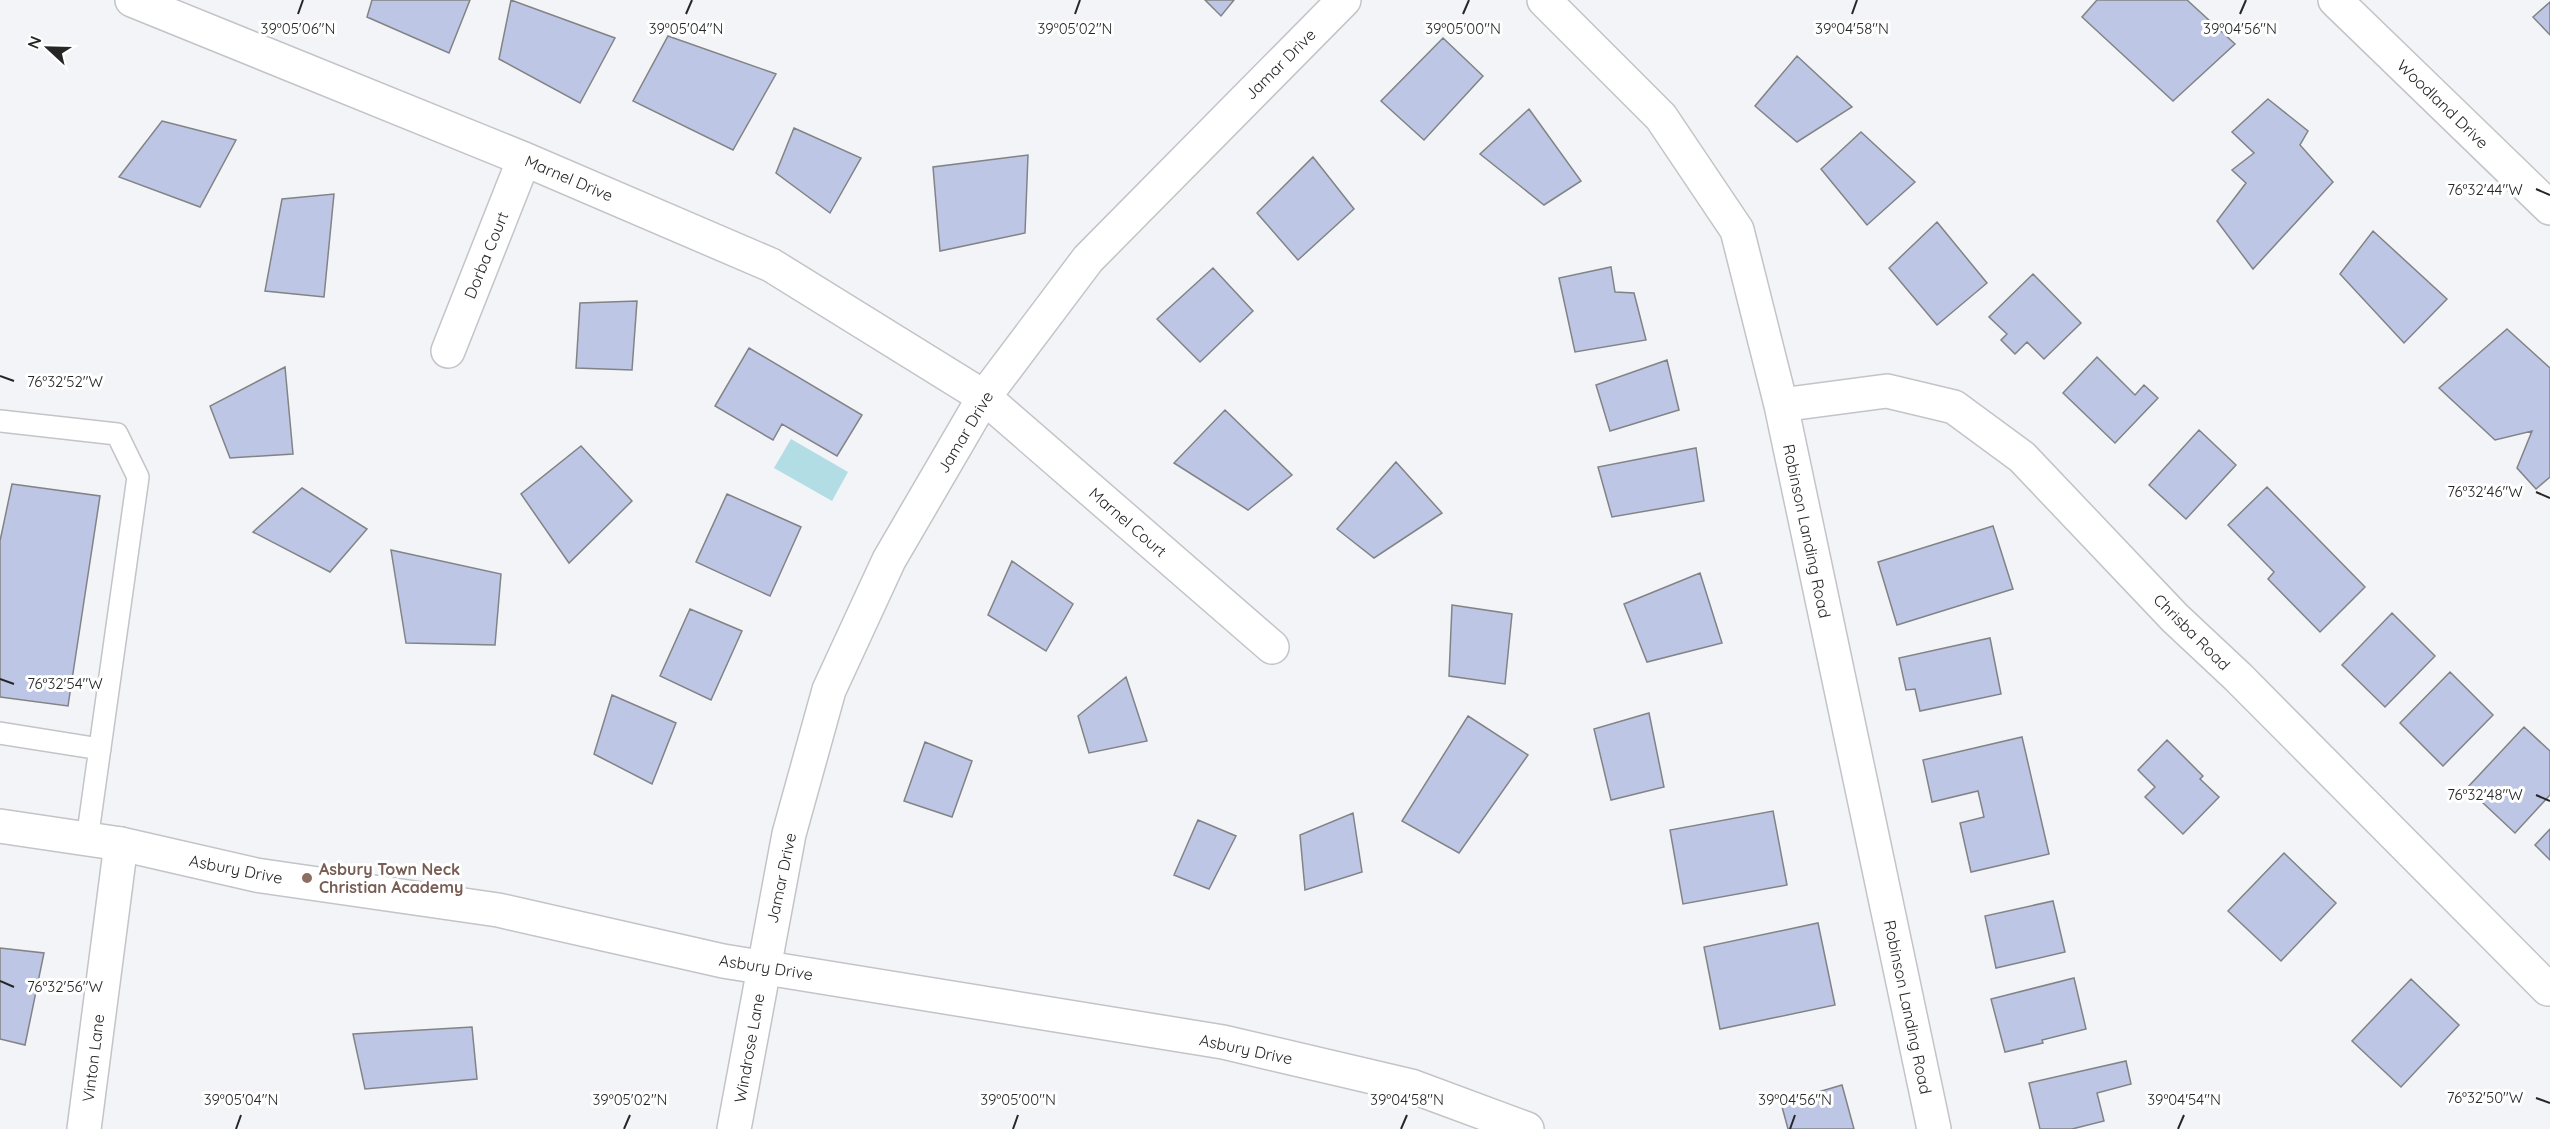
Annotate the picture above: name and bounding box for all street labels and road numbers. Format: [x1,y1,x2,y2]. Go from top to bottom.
street label: Jamar Drive [1240,24,1320,104]
street label: Woodland Drive [2393,55,2493,153]
street label: Marnel Drive [522,150,616,206]
street label: Dorba Court [459,209,513,301]
street label: Jamar Drive [933,387,997,477]
street label: Robinson Landing Road [1779,442,1835,620]
street label: Marnel Court [1085,483,1171,561]
street label: Chrisba Road [2150,590,2234,674]
street label: Jamar Drive [762,831,800,925]
street label: Asbury Drive [188,850,284,888]
street label: Robinson Landing Road [1880,918,1936,1096]
street label: Asbury Drive [718,950,814,984]
street label: Windrose Lane [730,992,768,1104]
street label: Vinton Lane [78,1013,108,1103]
street label: Asbury Drive [1198,1029,1294,1069]

